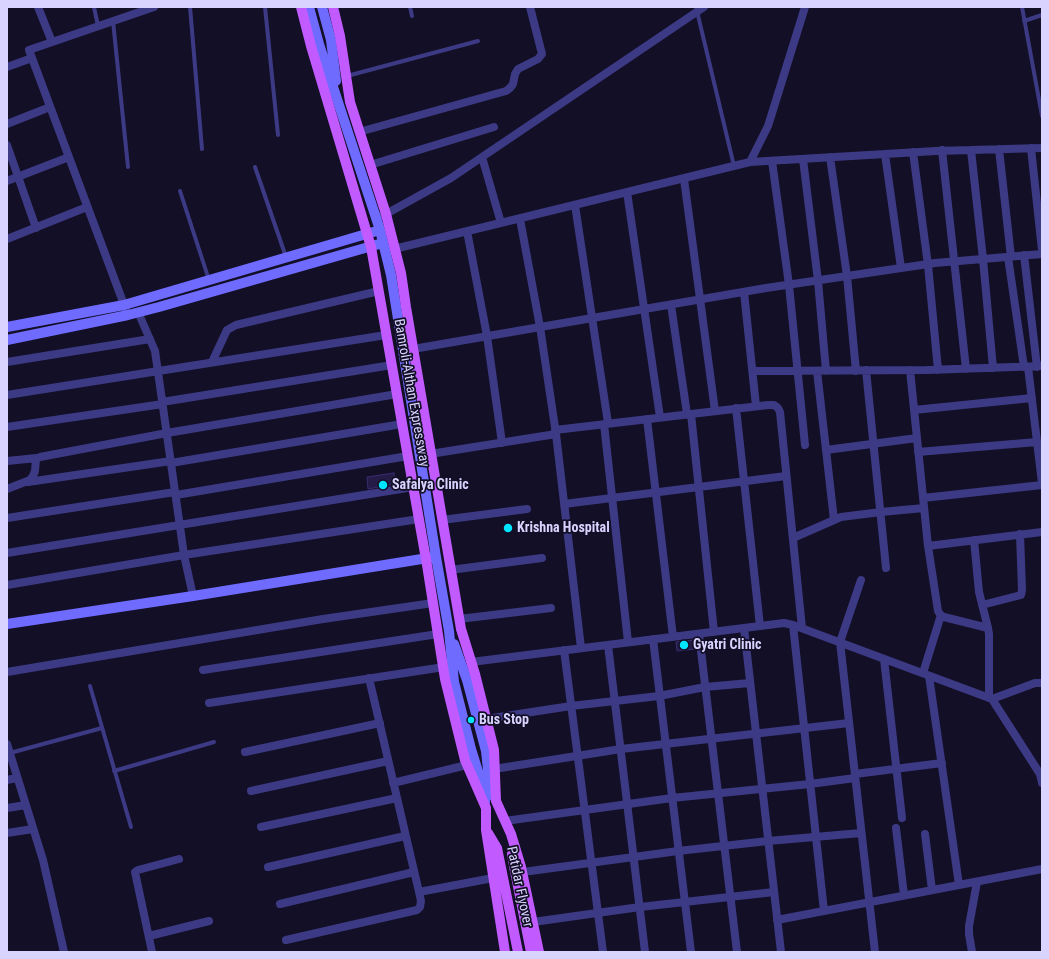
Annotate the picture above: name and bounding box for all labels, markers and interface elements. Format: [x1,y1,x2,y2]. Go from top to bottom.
street label: Bamroli-Althan Expressway [390,318,432,468]
place label: Safalya Clinic [392,477,469,493]
marker: Safalya Clinic [377,479,389,491]
place label: Krishna Hospital [517,520,610,536]
marker: Krishna Hospital [502,522,514,534]
place label: Gyatri Clinic [693,637,761,653]
marker: Gyatri Clinic [678,639,690,651]
place label: Bus Stop [479,712,529,728]
marker: Bus Stop [466,715,476,725]
street label: Patidar Flyover [502,845,536,929]

